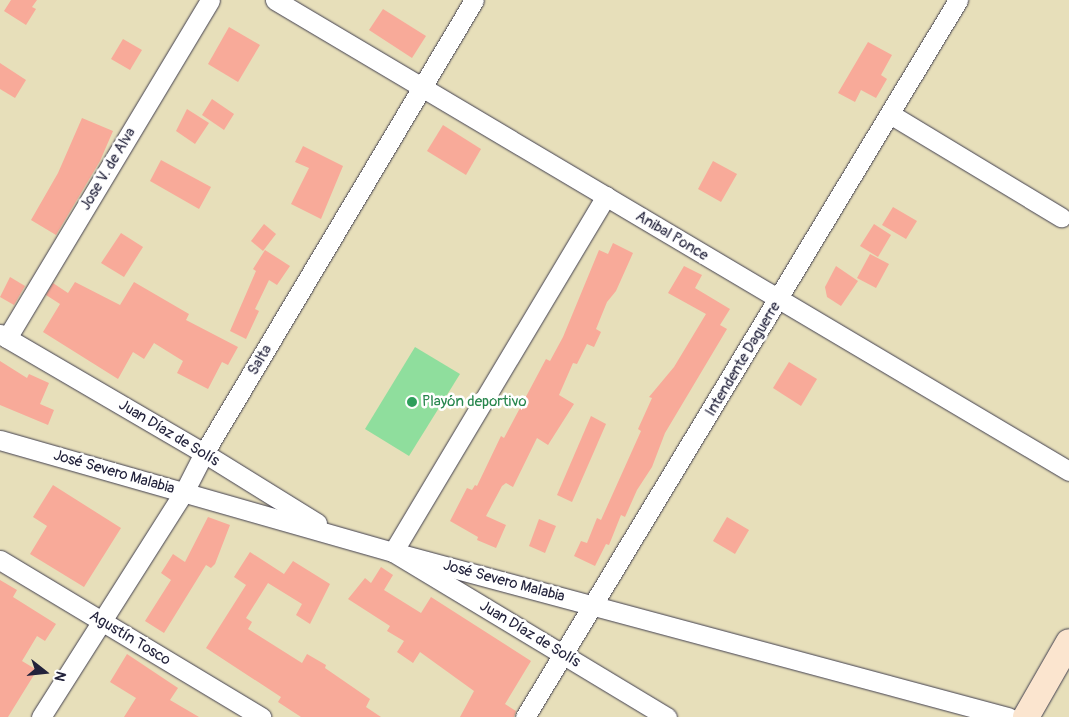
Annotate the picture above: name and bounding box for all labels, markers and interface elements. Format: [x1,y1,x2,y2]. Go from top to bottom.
street label: Jose V. de Alva [76,125,140,213]
street label: Anibal Ponce [632,207,712,265]
street label: Intendente Daguerre [702,298,784,420]
street label: Salta [244,342,276,378]
place label: Playón deportivo [422,393,527,411]
street label: Juan Díaz de Solís [115,396,223,470]
marker: Playón deportivo [406,396,418,408]
street label: José Severo Malabia [51,446,177,498]
street label: José Severo Malabia [441,556,567,606]
street label: Juan Díaz de Solís [476,597,584,671]
street label: Agustín Tosco [86,607,174,669]
north arrow [20,647,70,697]
text: N [50,669,69,683]

